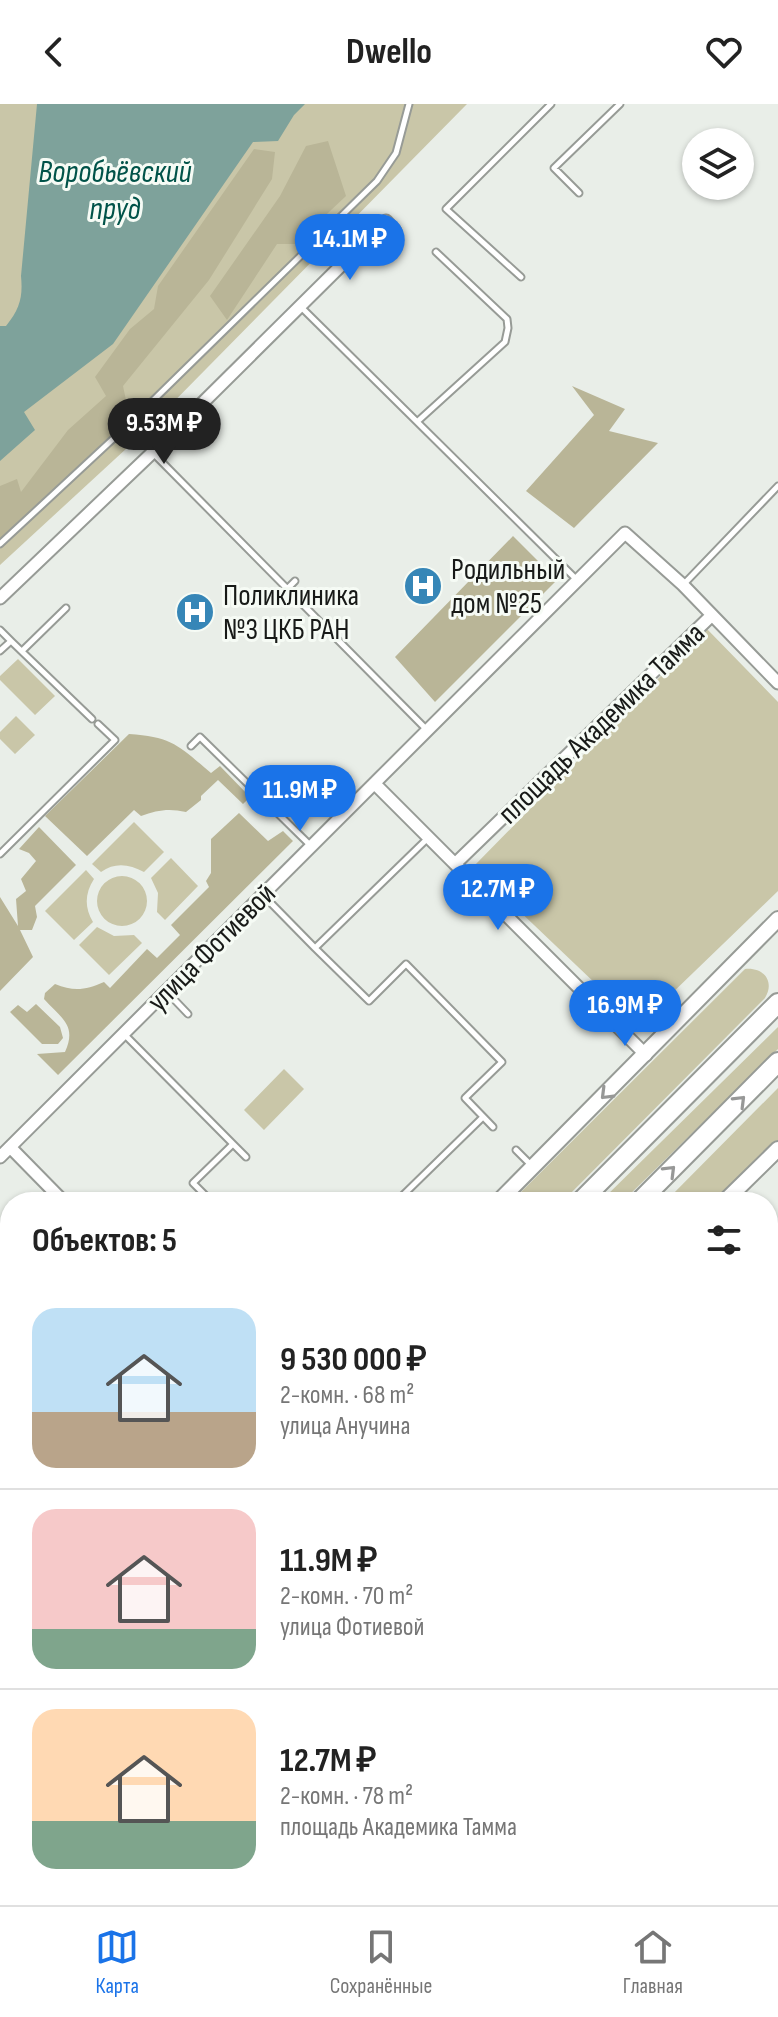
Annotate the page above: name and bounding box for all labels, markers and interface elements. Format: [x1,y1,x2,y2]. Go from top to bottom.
icon: back [32,30,76,74]
icon: heart [702,30,746,74]
text: Dwello [346,31,432,74]
map controls [682,128,754,200]
button: layers [682,128,754,200]
water label: Воробьёвский пруд [38,153,192,229]
pin: 14.1M ₽ [276,214,424,282]
text: 14.1M ₽ [313,224,387,255]
pin: 9.53M ₽ [90,398,238,466]
text: 9.53M ₽ [126,408,202,439]
place label: Родильный дом №25 [451,552,565,622]
hospital icon: Родильный дом №25 [402,565,444,607]
place label: Поликлиника №3 ЦКБ РАН [223,578,359,648]
hospital icon: Поликлиника №3 ЦКБ РАН [174,591,216,633]
street label: площадь Академика Тамма [491,616,713,832]
pin: 11.9M ₽ [226,765,374,833]
text: 11.9M ₽ [263,775,337,806]
pin: 12.7M ₽ [424,864,572,932]
text: 12.7M ₽ [461,874,535,905]
street label: улица Фотиевой [140,876,283,1019]
pin: 16.9M ₽ [551,980,699,1048]
text: 16.9M ₽ [587,990,663,1021]
one-way arrow [601,1085,615,1099]
one-way arrow [730,1095,745,1110]
one-way arrow [661,1166,675,1180]
icon: filters [702,1218,746,1262]
text: Объектов: 5 [32,1220,177,1261]
text: 9 530 000 ₽ [280,1339,427,1380]
icon: home [96,1340,192,1436]
text: 2-комн. · 68 m² [280,1380,414,1411]
text: улица Анучина [280,1411,411,1442]
text: 11.9M ₽ [280,1540,377,1581]
icon: home [96,1541,192,1637]
text: 2-комн. · 70 m² [280,1581,413,1612]
text: улица Фотиевой [280,1612,424,1643]
text: 12.7M ₽ [280,1740,376,1781]
icon: home [96,1741,192,1837]
text: 2-комн. · 78 m² [280,1781,413,1812]
text: площадь Академика Тамма [280,1812,517,1843]
tab: Карта [95,1925,139,2000]
tab: Сохранённые [330,1925,432,2000]
tab: Главная [623,1925,683,2000]

